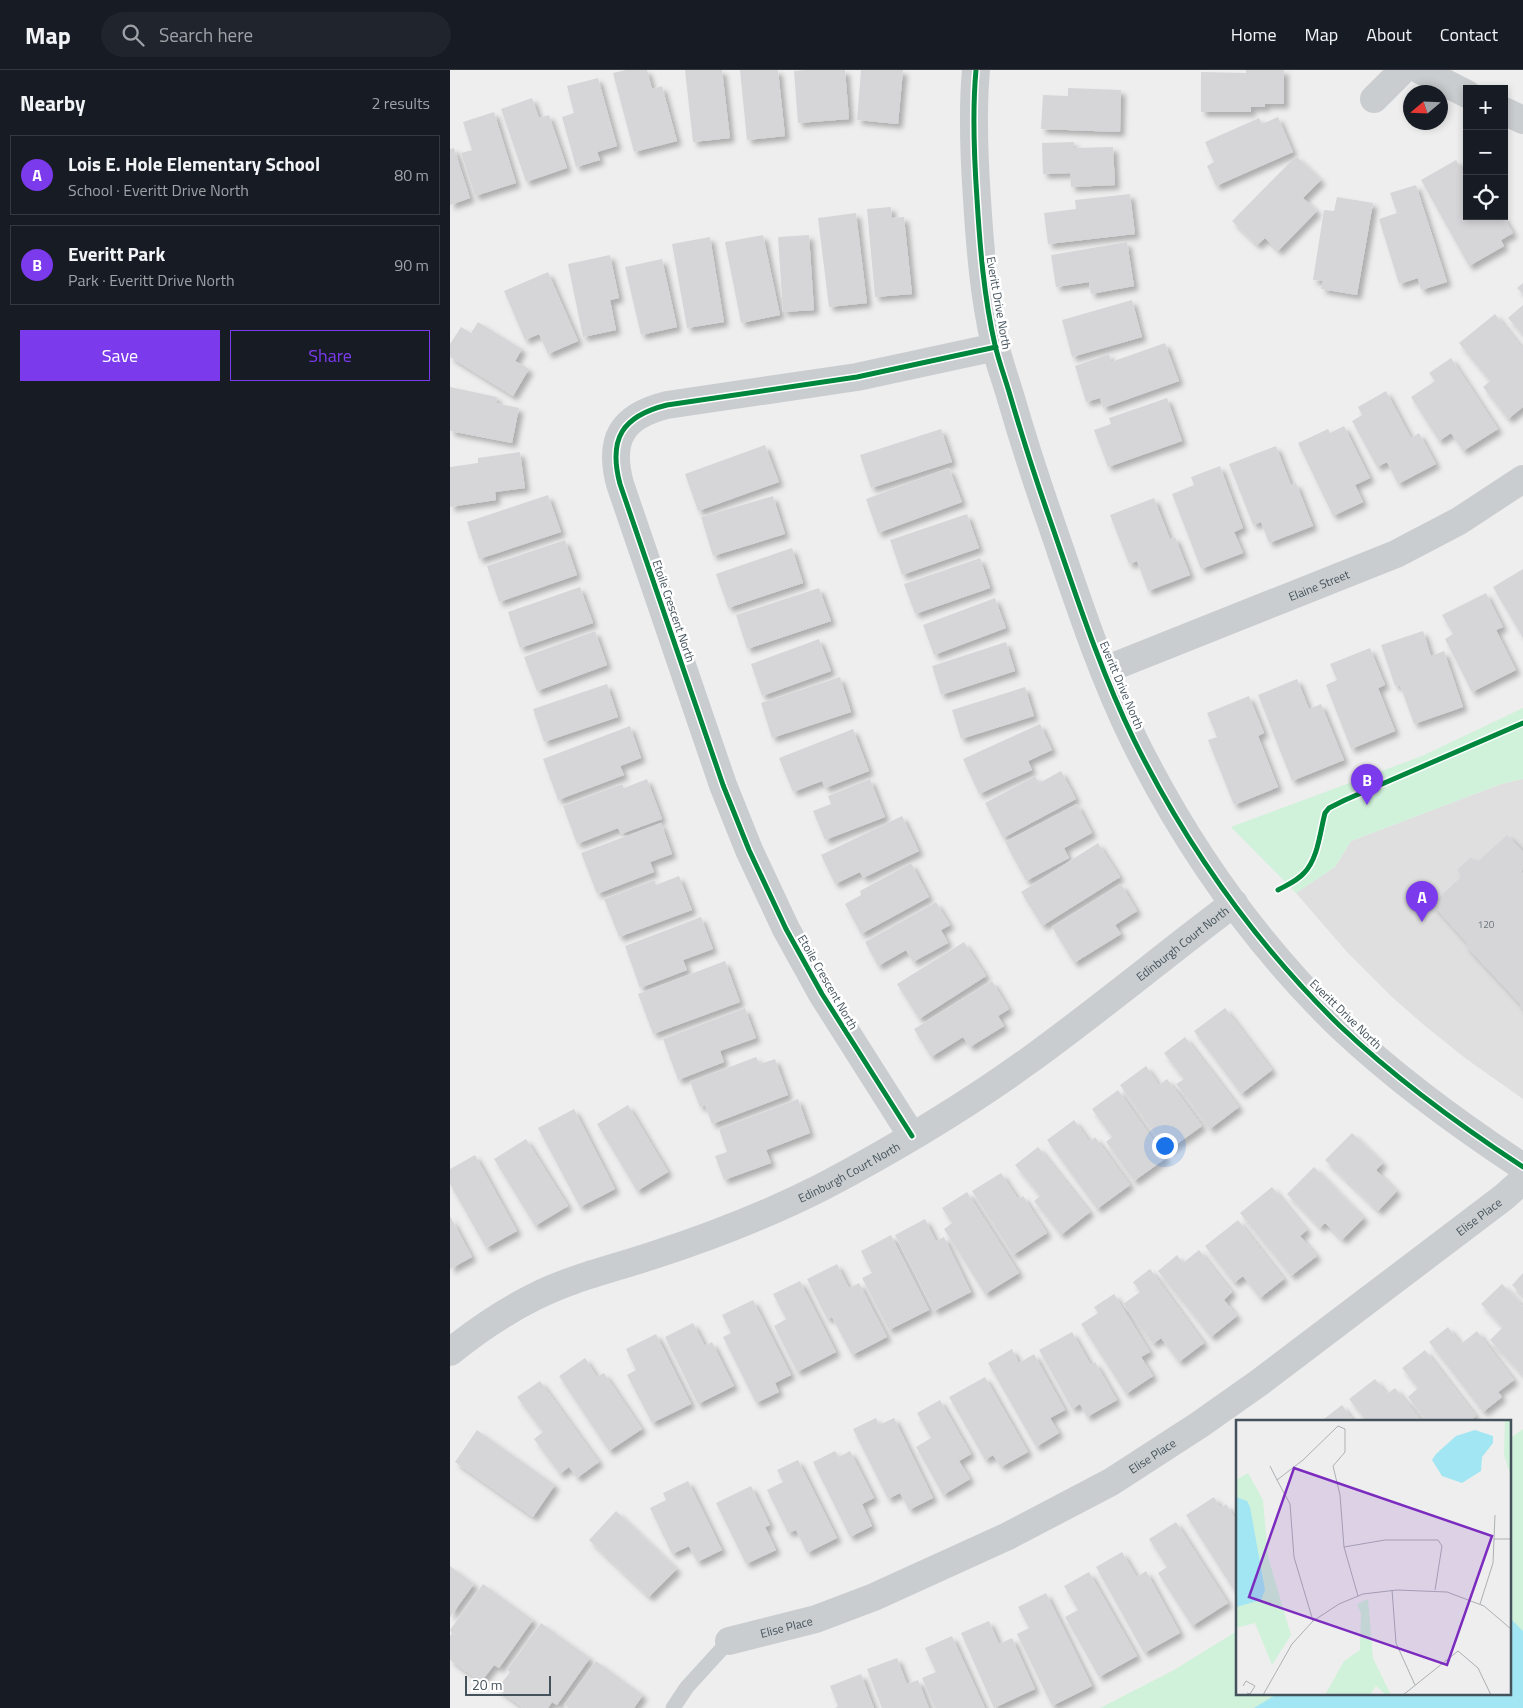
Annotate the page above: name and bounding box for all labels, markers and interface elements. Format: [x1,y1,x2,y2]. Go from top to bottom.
search box [101,12,451,57]
text: Map [25,17,71,53]
text: Search here [159,20,253,49]
icon: search [119,21,147,49]
text: Home [1231,21,1277,48]
text: Map [1305,21,1338,48]
text: About [1366,21,1412,48]
text: Contact [1440,21,1498,48]
north arrow [1403,85,1448,130]
map controls [1463,85,1508,220]
button: + [1463,85,1508,130]
text: Nearby [20,87,85,119]
text: 2 results [371,91,430,115]
button: − [1463,130,1508,175]
text: Lois E. Hole Elementary School [68,149,320,178]
text: A [32,163,42,187]
text: 80 m [394,163,429,187]
button: locate [1463,175,1508,220]
text: School · Everitt Drive North [68,178,249,202]
text: Everitt Park [68,239,165,268]
text: B [32,253,42,277]
text: 90 m [394,253,429,277]
street label: Everitt Drive North [981,255,1017,351]
text: Park · Everitt Drive North [68,268,235,292]
button: Save [20,330,220,381]
button: Share [230,330,430,381]
street label: Etoile Crescent North [648,557,700,665]
street label: Elaine Street [1285,564,1353,606]
street label: Everitt Drive North [1095,638,1149,732]
pin: B [1351,764,1383,805]
pin: A [1406,881,1438,922]
street label: Edinburgh Court North [1131,901,1233,985]
house number: 120 [1478,917,1495,932]
street label: Etoile Crescent North [793,931,863,1033]
street label: Everitt Drive North [1306,974,1386,1054]
your location [1152,1133,1178,1159]
street label: Edinburgh Court North [795,1136,903,1207]
street label: Elise Place [1451,1193,1506,1240]
inset map [1236,1420,1510,1696]
street label: Elise Place [1124,1433,1179,1478]
street label: Elise Place [758,1611,814,1642]
scale bar [465,1673,551,1696]
text: 20 m [472,1674,502,1695]

